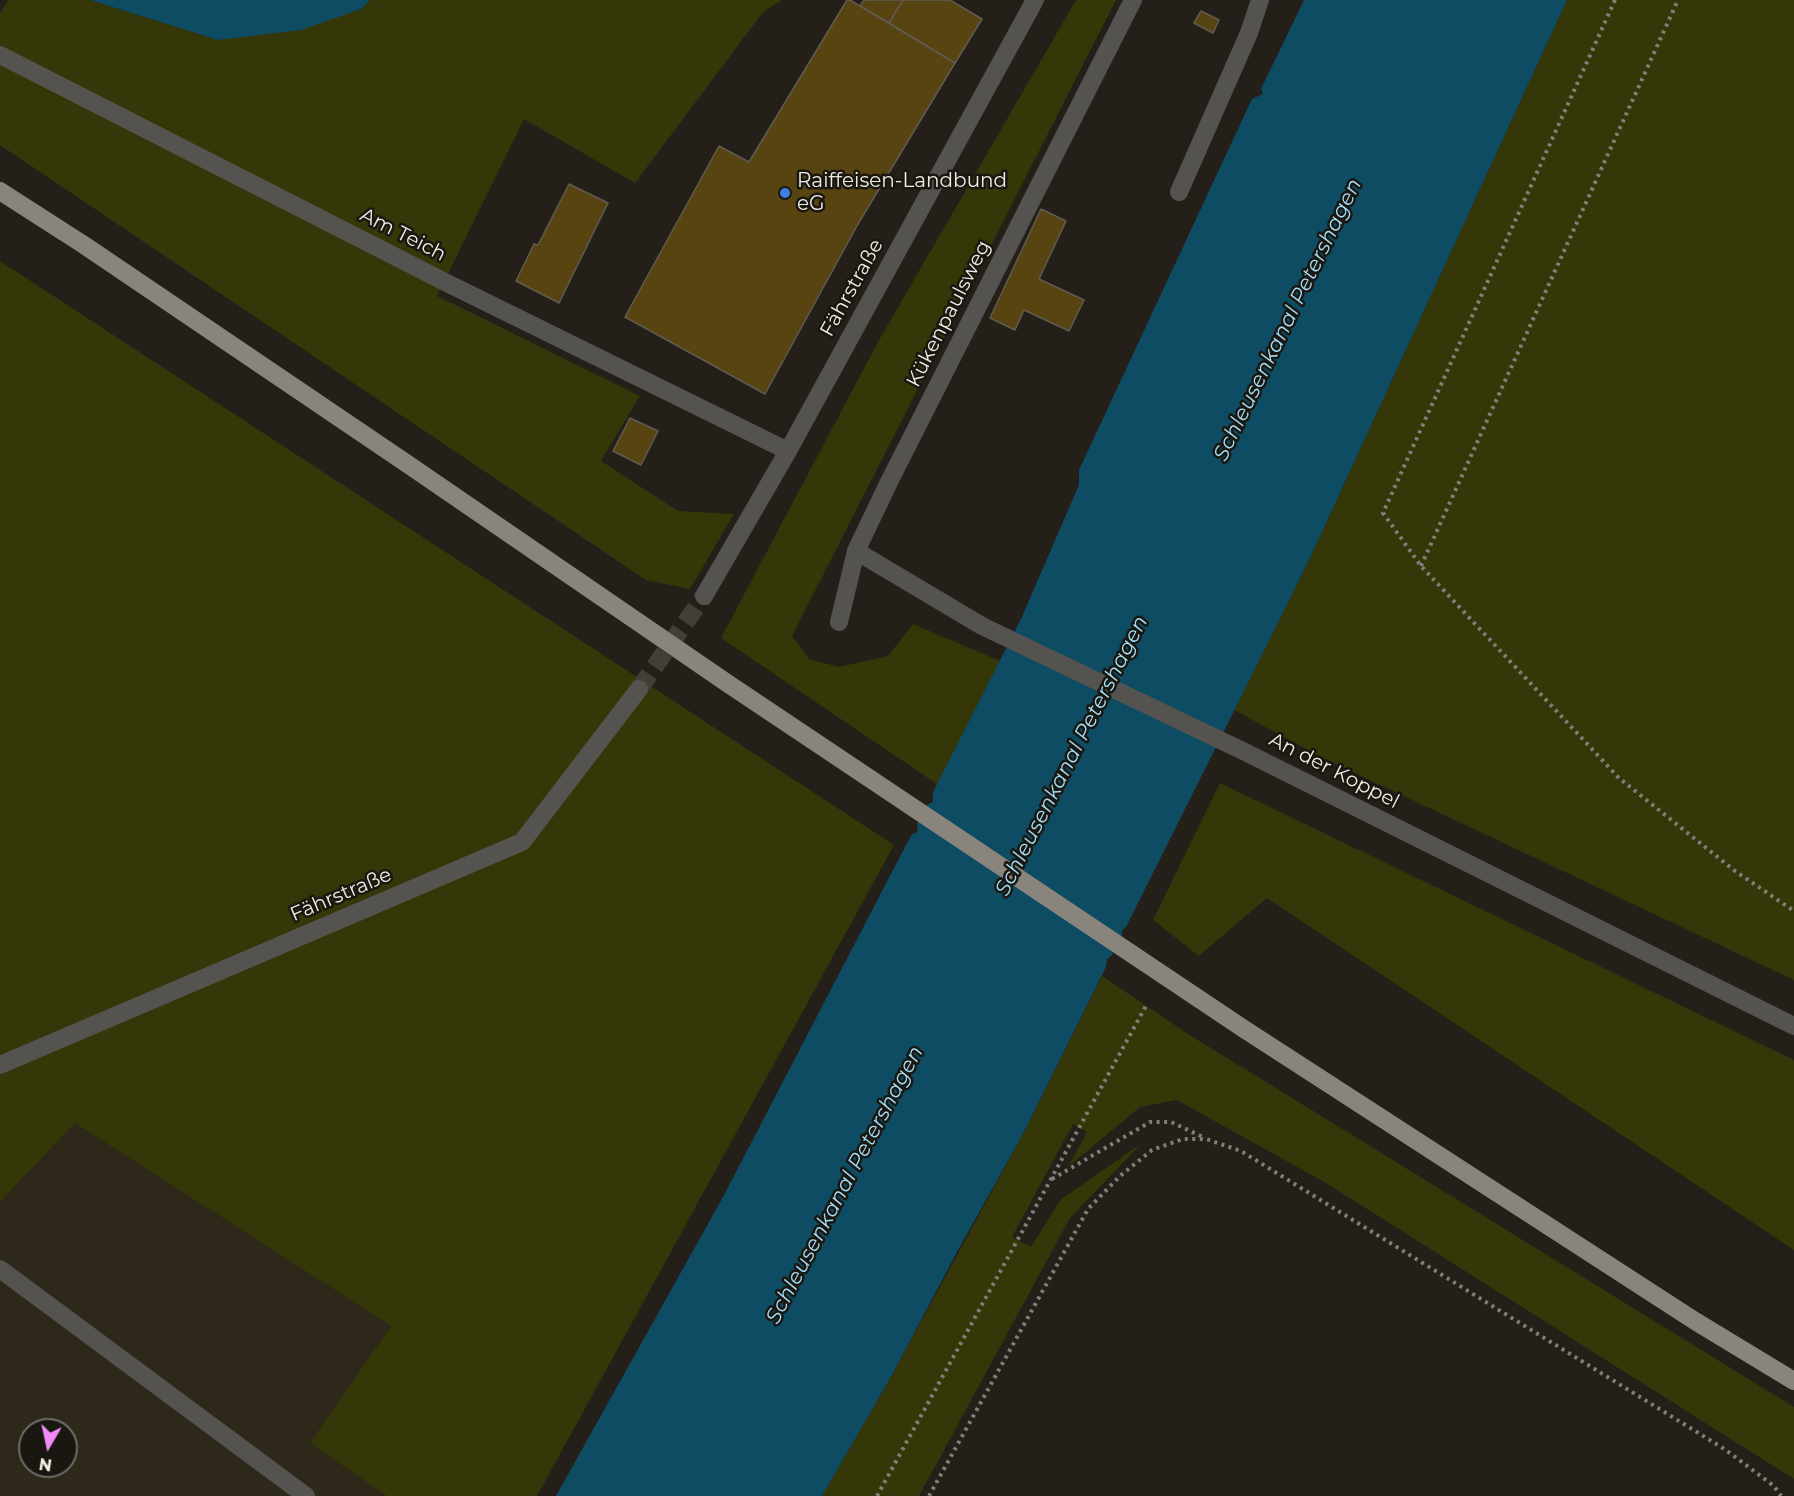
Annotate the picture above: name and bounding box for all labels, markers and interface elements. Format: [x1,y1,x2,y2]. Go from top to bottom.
place label: Raiffeisen-Landbund eG [797,169,1007,216]
water label: Schleusenkanal Petershagen [1209,175,1367,465]
marker: Raiffeisen-Landbund eG [778,186,792,200]
street label: Am Teich [356,203,450,267]
street label: Fährstraße [815,235,889,341]
street label: Kükenpaulsweg [902,237,996,391]
water label: Schleusenkanal Petershagen [990,612,1154,900]
street label: An der Koppel [1265,728,1403,814]
street label: Fährstraße [287,863,395,927]
water label: Schleusenkanal Petershagen [761,1042,929,1328]
north arrow [18,1418,78,1478]
text: N [38,1454,53,1475]

